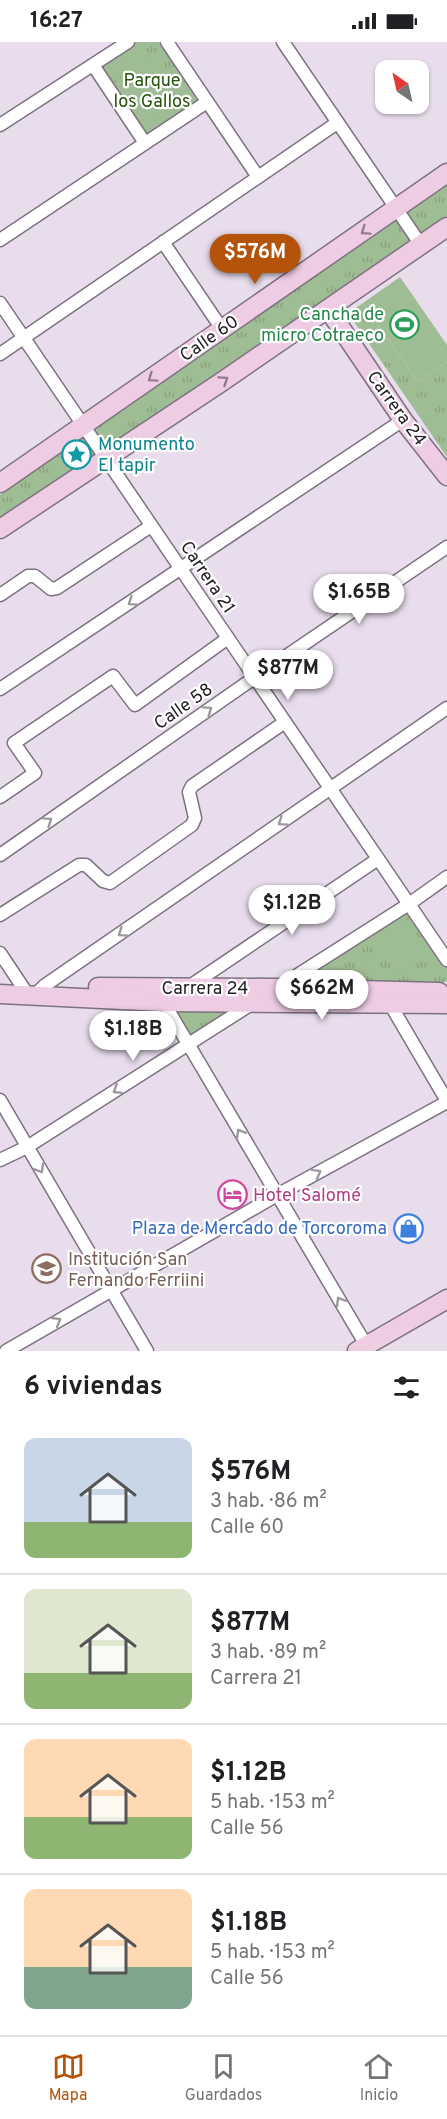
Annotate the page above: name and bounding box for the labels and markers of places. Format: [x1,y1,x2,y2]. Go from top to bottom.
pin: $576M [213,234,297,285]
place label: Cancha de micro Cotraeco [261,304,384,348]
sports icon: Cancha de micro Cotraeco [389,308,421,340]
place label: Monumento El tapir [98,434,195,478]
place icon: Monumento El tapir [61,438,93,470]
pin: $1.65B [310,574,408,625]
pin: $877M [246,650,330,701]
pin: $1.12B [243,885,341,936]
pin: $662M [280,970,364,1021]
pin: $1.18B [84,1011,182,1062]
hotel icon: Hotel Salomé [216,1179,248,1211]
place label: Hotel Salomé [253,1185,361,1208]
shop icon: Plaza de Mercado de Torcoroma [392,1212,424,1244]
place label: Plaza de Mercado de Torcoroma [132,1218,387,1241]
place label: Institución San Fernando Ferriini [68,1249,204,1293]
school or university icon: Institución San Fernando Ferriini [31,1253,63,1285]

